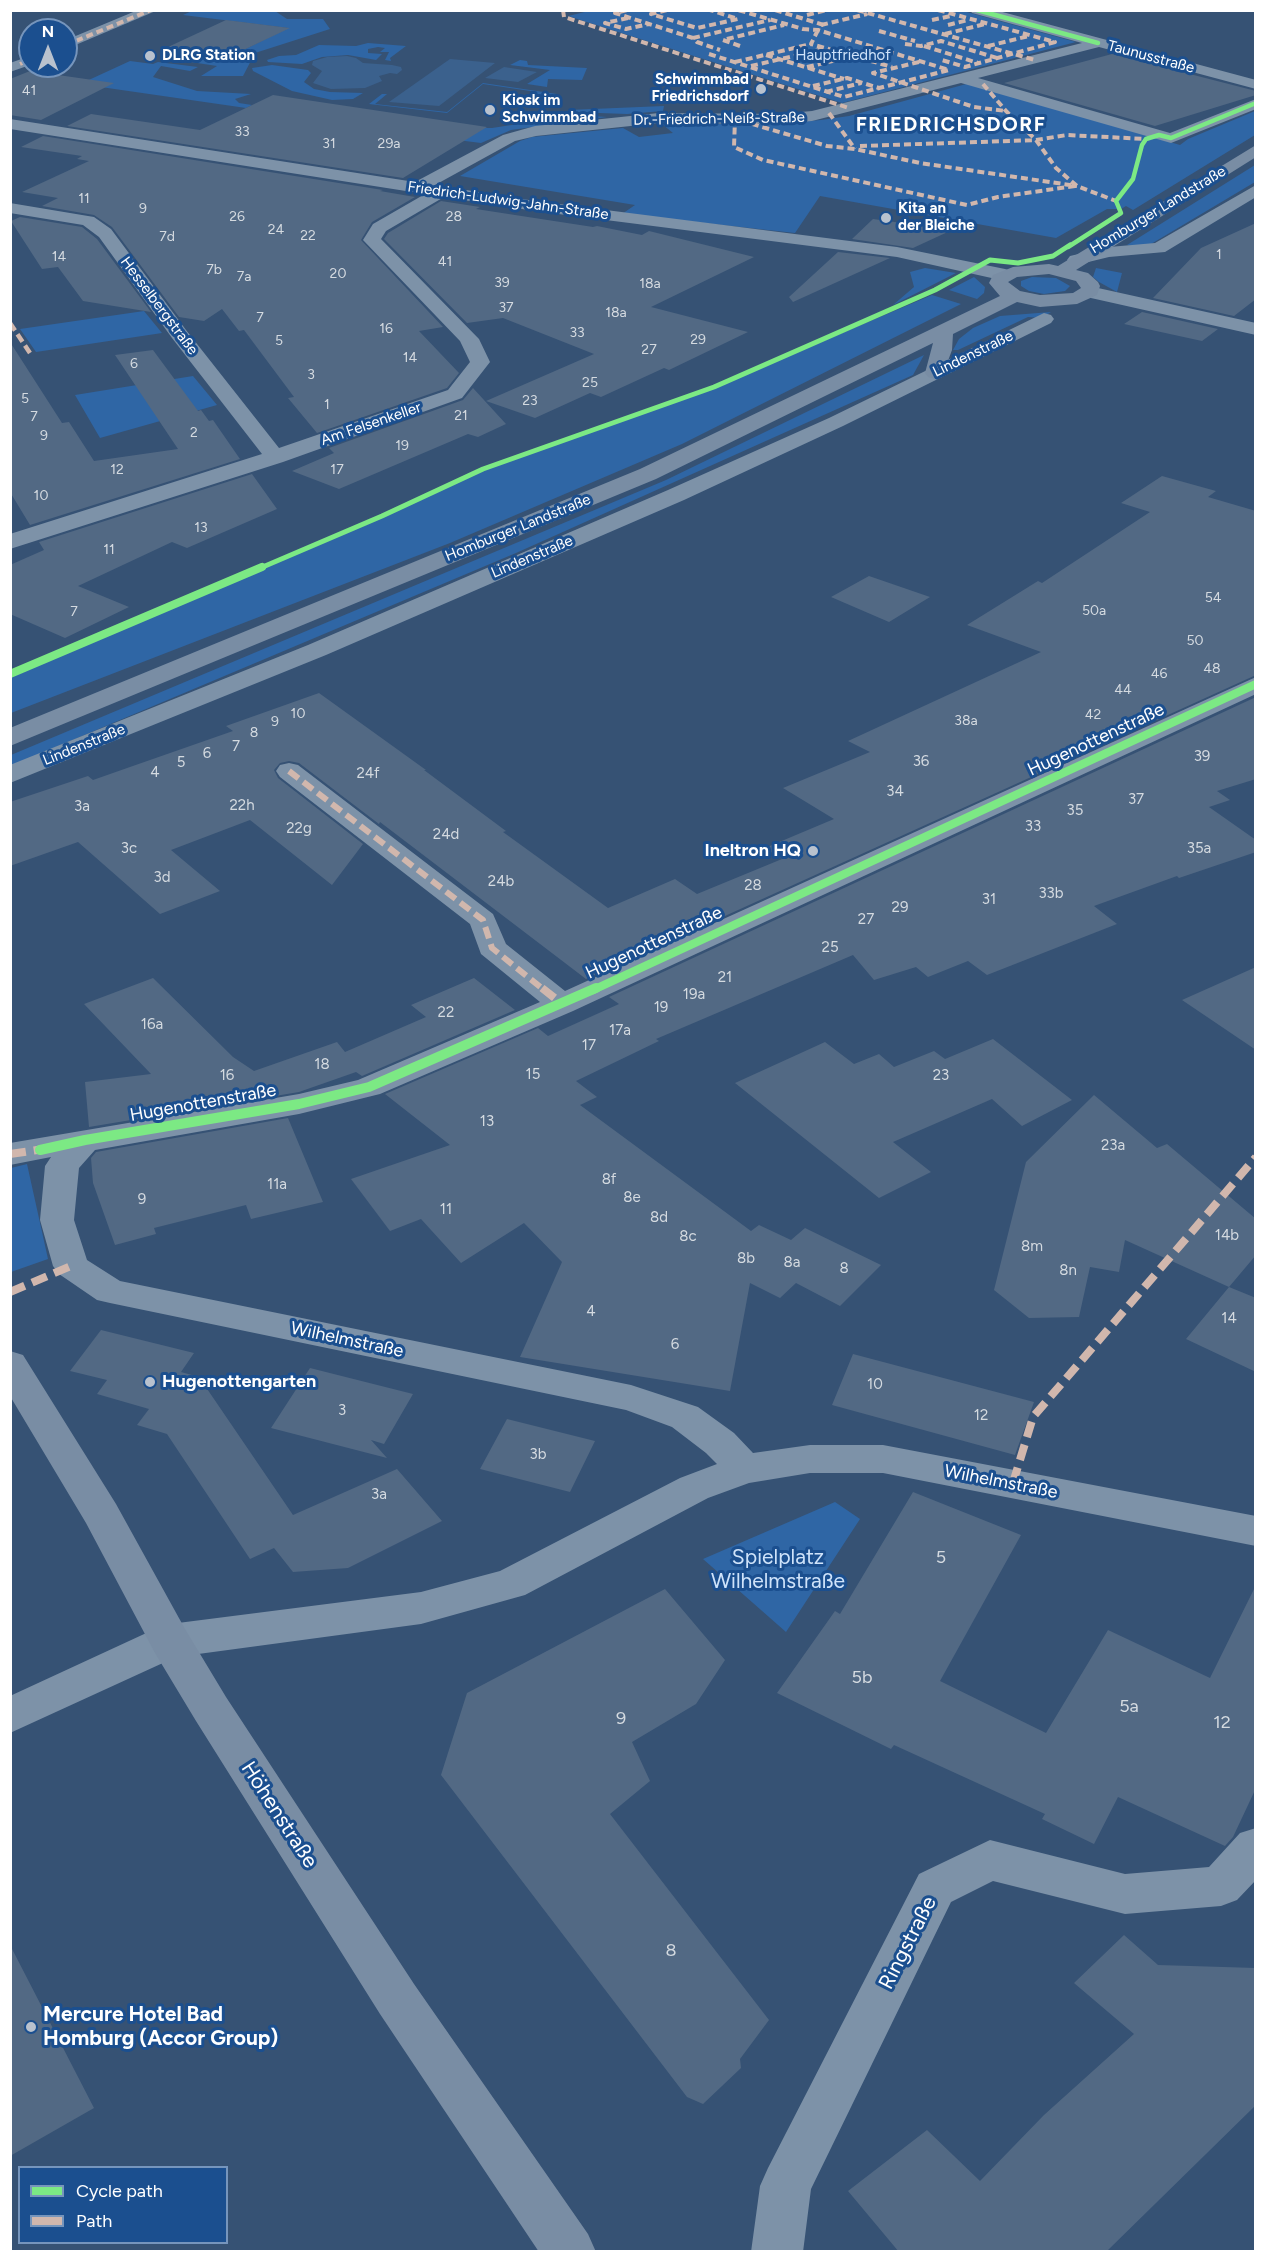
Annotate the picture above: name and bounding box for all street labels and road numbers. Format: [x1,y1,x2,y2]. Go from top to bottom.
street label: Taunusstraße [1106,37,1196,77]
street label: Dr.-Friedrich-Neiß-Straße [633,109,805,129]
street label: Homburger Landstraße [1087,162,1229,258]
street label: Friedrich-Ludwig-Jahn-Straße [406,178,610,224]
street label: Hesselbergstraße [116,254,202,358]
street label: Lindenstraße [930,327,1016,381]
street label: Am Felsenkeller [318,398,424,450]
street label: Homburger Landstraße [443,491,593,565]
street label: Lindenstraße [488,532,576,582]
street label: Hugenottenstraße [1024,699,1168,781]
street label: Lindenstraße [40,720,128,770]
street label: Hugenottenstraße [582,902,726,984]
street label: Hugenottenstraße [128,1079,278,1127]
street label: Wilhelmstraße [289,1317,405,1363]
street label: Wilhelmstraße [942,1460,1060,1504]
street label: Höhenstraße [235,1757,323,1873]
street label: Ringstraße [874,1892,942,1994]

